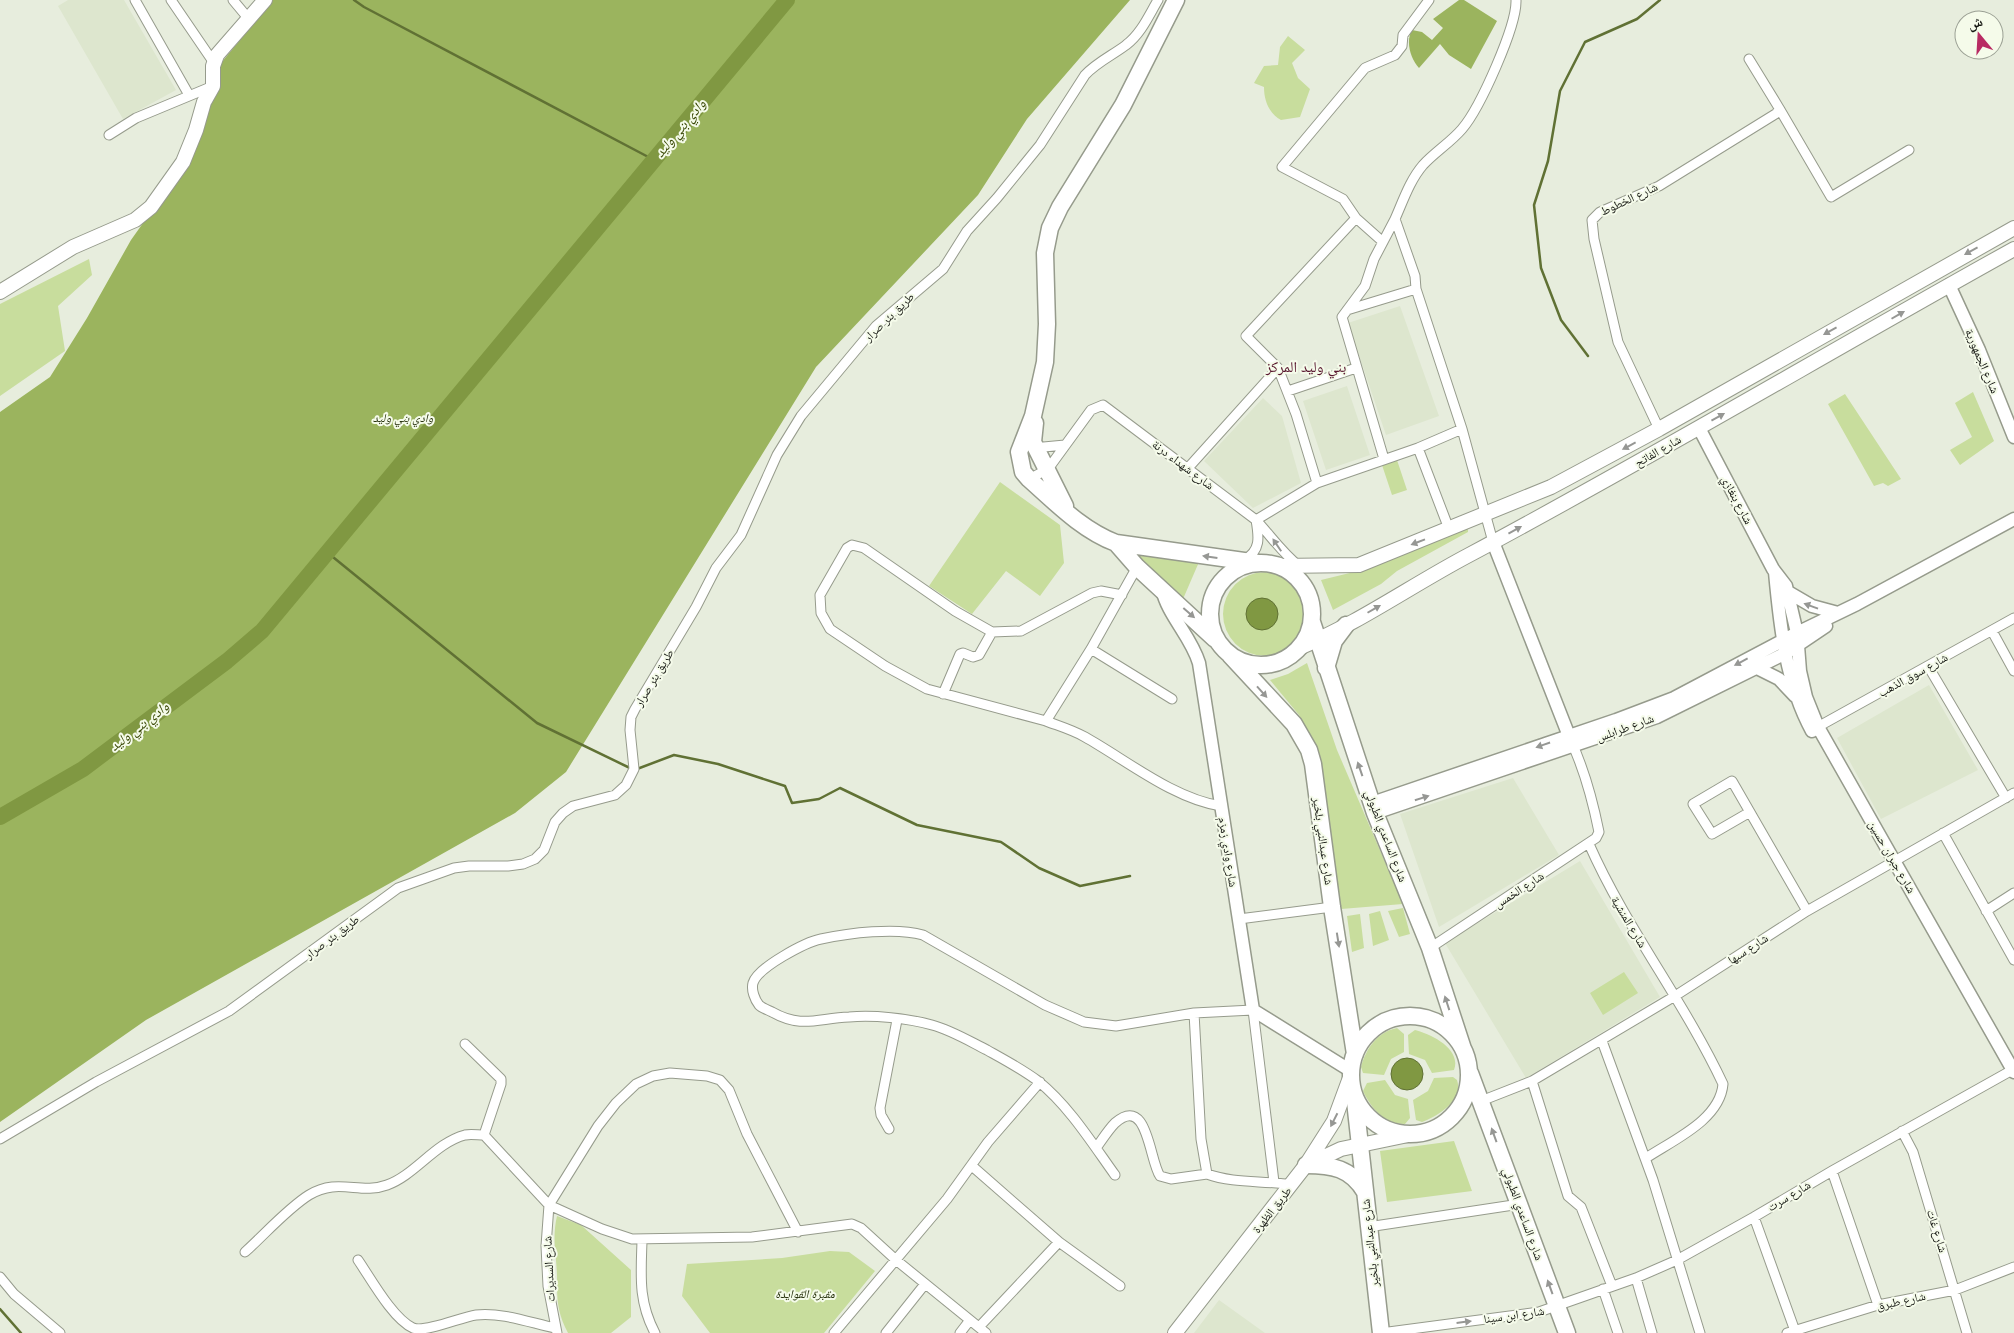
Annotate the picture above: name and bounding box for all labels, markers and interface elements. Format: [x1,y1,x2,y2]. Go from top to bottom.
north arrow [1954,10,2004,60]
text: ش [1965,11,1985,33]
water label: وادي بني وليد [650,94,712,162]
street label: شارع الخطوط [1597,178,1660,219]
one-way arrow [1964,247,1979,255]
street label: طريق بئر صرار [859,288,918,346]
one-way arrow [1891,310,1904,319]
street label: شارع الجمهورية [1961,326,2004,396]
one-way arrow [1822,327,1837,335]
district label: بني وليد المركز [1265,356,1346,379]
park label: وادي بني وليد [373,409,434,428]
one-way arrow [1712,412,1725,421]
street label: شارع الفاتح [1631,430,1684,471]
street label: شارع شهداء درنة [1149,436,1218,494]
one-way arrow [1621,442,1636,450]
street label: شارع بنغازي [1716,472,1757,528]
one-way arrow [1508,526,1523,534]
one-way arrow [1272,538,1282,551]
one-way arrow [1410,539,1425,546]
one-way arrow [1201,553,1217,561]
one-way arrow [1804,601,1819,609]
one-way arrow [1367,605,1380,614]
one-way arrow [1182,607,1194,619]
street label: طريق بئر صرار [629,646,677,711]
street label: شارع سوق الذهب [1875,648,1951,701]
one-way arrow [1734,658,1749,666]
one-way arrow [1257,685,1268,698]
water label: وادي بني وليد [105,696,174,757]
street label: شارع طرابلس [1594,709,1656,746]
one-way arrow [1536,742,1551,749]
one-way arrow [1356,761,1363,776]
street label: شارع الساعدي الطبولي [1359,787,1412,885]
one-way arrow [1414,793,1429,801]
street label: شارع عبدالنبي بلخير [1307,795,1338,886]
street label: شارع وادي زمزم [1213,816,1242,889]
street label: شارع جبران حسين [1865,817,1920,897]
street label: شارع الخمس [1490,867,1547,912]
street label: شارع المنشية [1607,893,1652,951]
street label: طريق بئر صرار [300,910,363,963]
street label: شارع سبها [1724,929,1771,968]
one-way arrow [1334,933,1342,949]
one-way arrow [1443,995,1451,1010]
one-way arrow [1330,1113,1338,1127]
one-way arrow [1490,1127,1497,1142]
street label: شارع الساعدي الطبولي [1497,1165,1548,1263]
street label: شارع سرت [1764,1176,1814,1215]
street label: طريق الظهرة [1248,1183,1295,1237]
street label: شارع عبدالنبي بلخير [1356,1198,1385,1289]
street label: شارع غات [1923,1207,1952,1255]
street label: شارع السديرات [538,1235,559,1302]
one-way arrow [1546,1279,1554,1294]
park label: مقبرة القوايدة [775,1285,835,1302]
street label: شارع طبرق [1875,1287,1927,1314]
street label: شارع ابن سينا [1483,1302,1545,1327]
one-way arrow [1456,1318,1472,1326]

